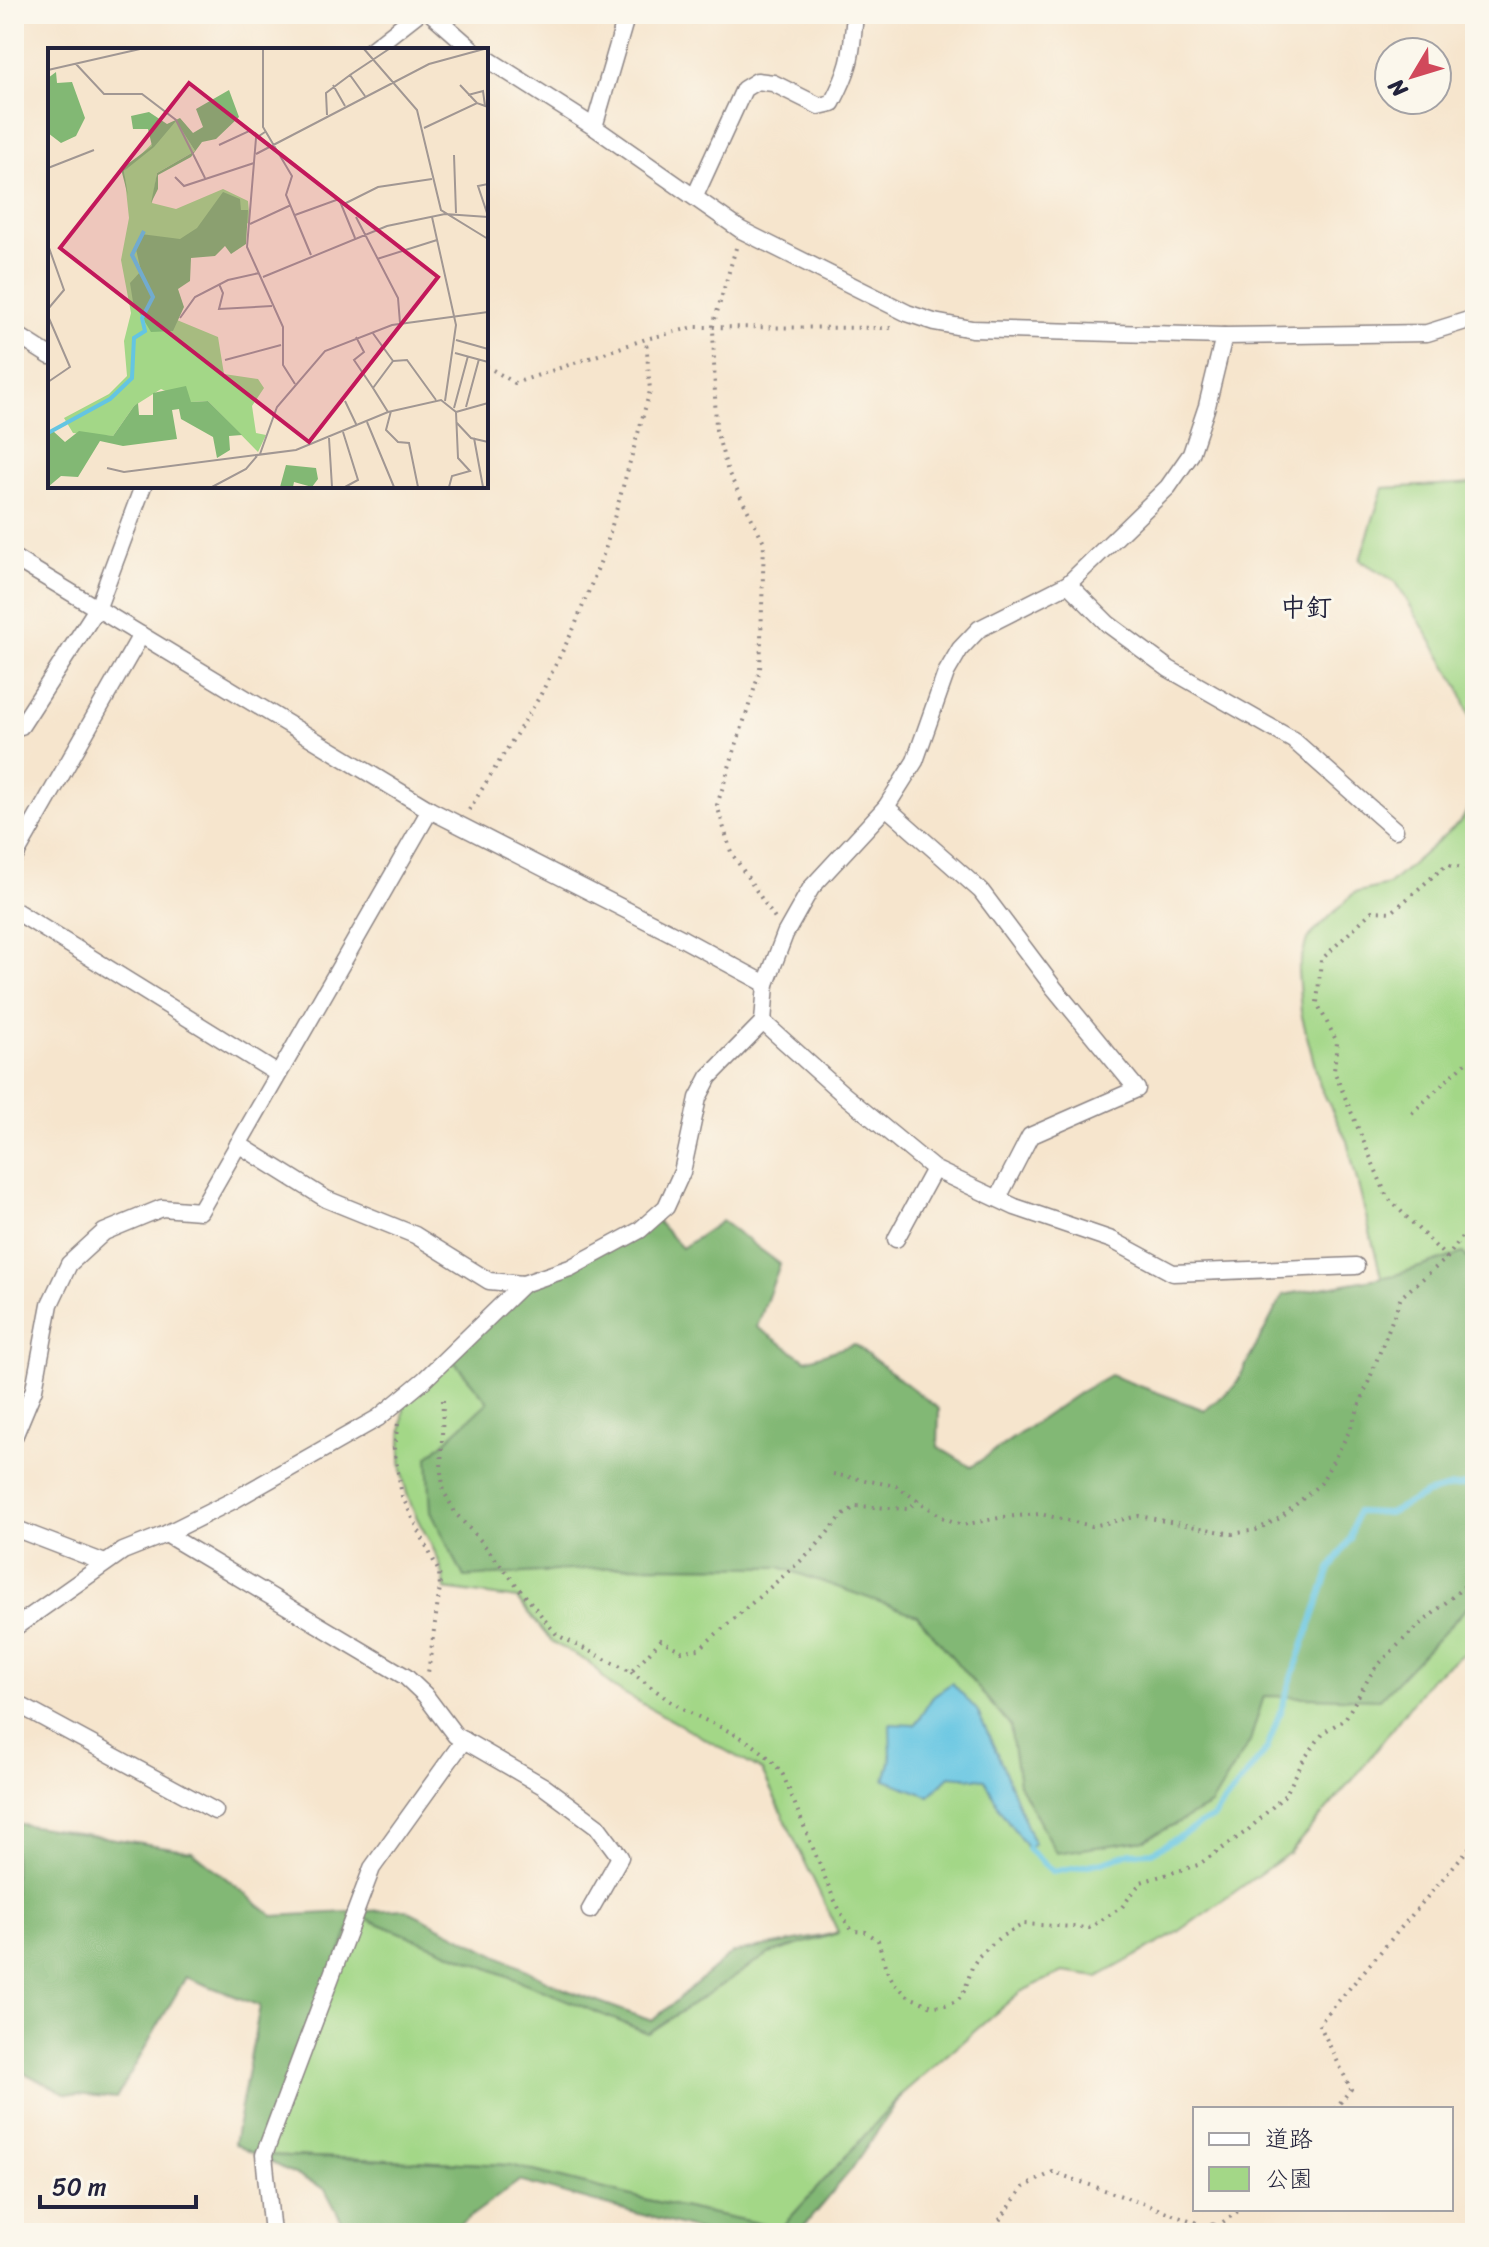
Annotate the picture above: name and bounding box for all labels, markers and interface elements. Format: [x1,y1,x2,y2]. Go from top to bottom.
north arrow [1373,36,1453,116]
inset map [48,48,488,488]
text: N [1377,69,1418,107]
district label: 中釘 [1280,584,1332,630]
legend [1193,2107,1453,2211]
text: 道路 [1265,2118,1313,2160]
text: 公園 [1265,2158,1313,2200]
scale bar [40,2159,196,2209]
text: 50 m [52,2166,107,2208]

